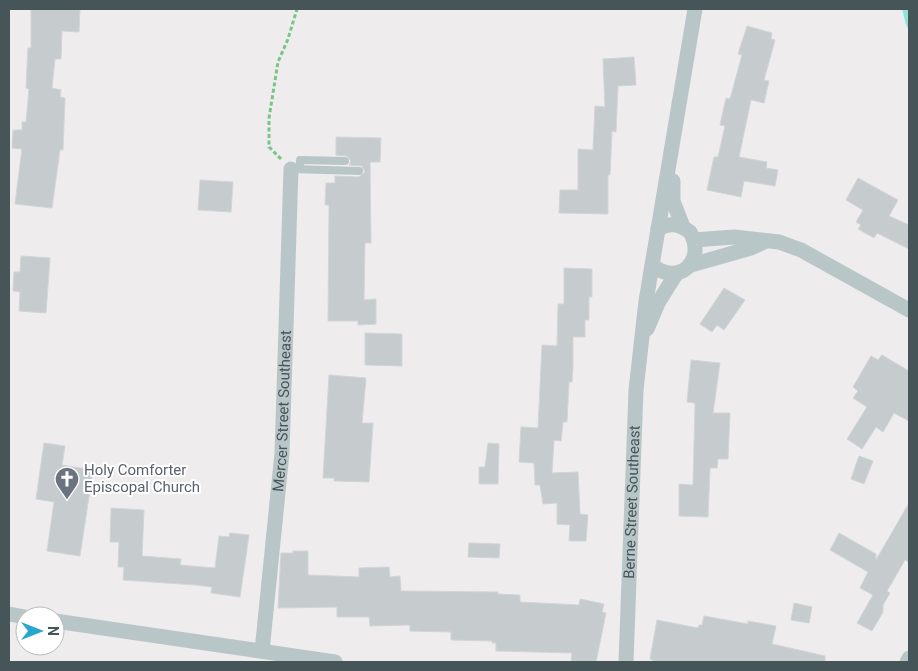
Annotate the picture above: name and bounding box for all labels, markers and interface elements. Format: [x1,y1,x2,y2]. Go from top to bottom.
street label: Mercer Street Southeast [269,330,295,493]
street label: Berne Street Southeast [620,425,644,579]
place label: Holy Comforter Episcopal Church [84,461,200,496]
church icon: Holy Comforter Episcopal Church [54,466,80,500]
north arrow [15,606,65,656]
text: N [45,626,61,636]

